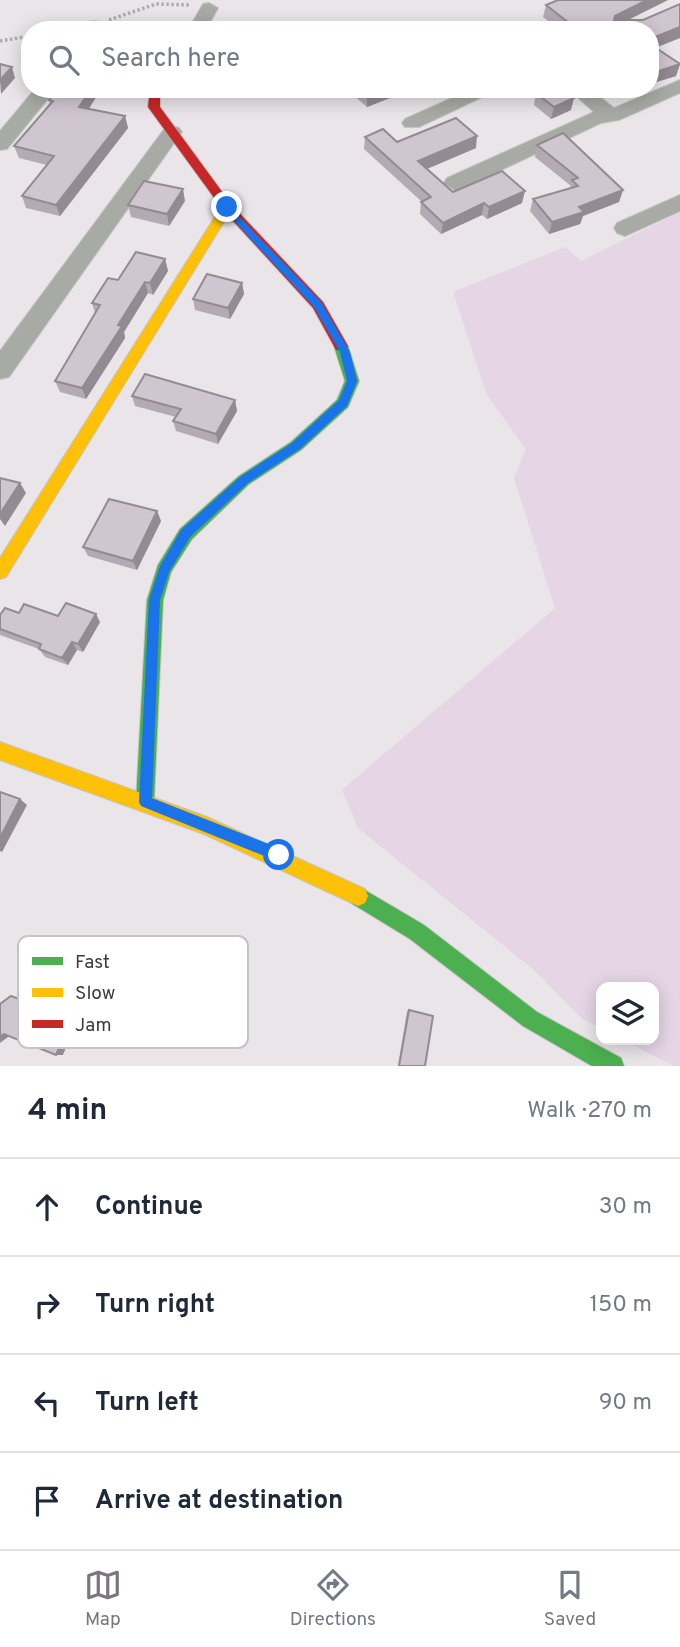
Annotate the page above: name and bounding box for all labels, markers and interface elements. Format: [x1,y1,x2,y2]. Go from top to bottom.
search box [21,21,659,98]
icon: search [45,41,83,79]
text: Search here [101,43,240,76]
route end [211,191,242,222]
route start [263,839,294,870]
legend [18,936,248,1048]
text: Fast [75,951,110,975]
text: Slow [75,982,115,1006]
map controls [596,982,659,1045]
button: layers [596,982,659,1045]
text: Jam [75,1014,112,1038]
text: 4 min [28,1093,107,1130]
text: Walk · 270 m [527,1097,652,1126]
icon: ahead [28,1188,66,1226]
text: Continue [95,1191,203,1224]
text: 30 m [599,1193,652,1222]
icon: right [28,1286,66,1324]
text: Turn right [95,1289,215,1322]
text: 150 m [590,1291,652,1320]
icon: left [28,1384,66,1422]
text: Turn left [95,1387,199,1420]
text: 90 m [599,1389,652,1418]
icon: arrive [28,1482,66,1520]
text: Arrive at destination [95,1485,343,1518]
tab: Map [84,1566,122,1632]
tab: Directions [290,1566,376,1632]
tab: Saved [544,1566,596,1632]

